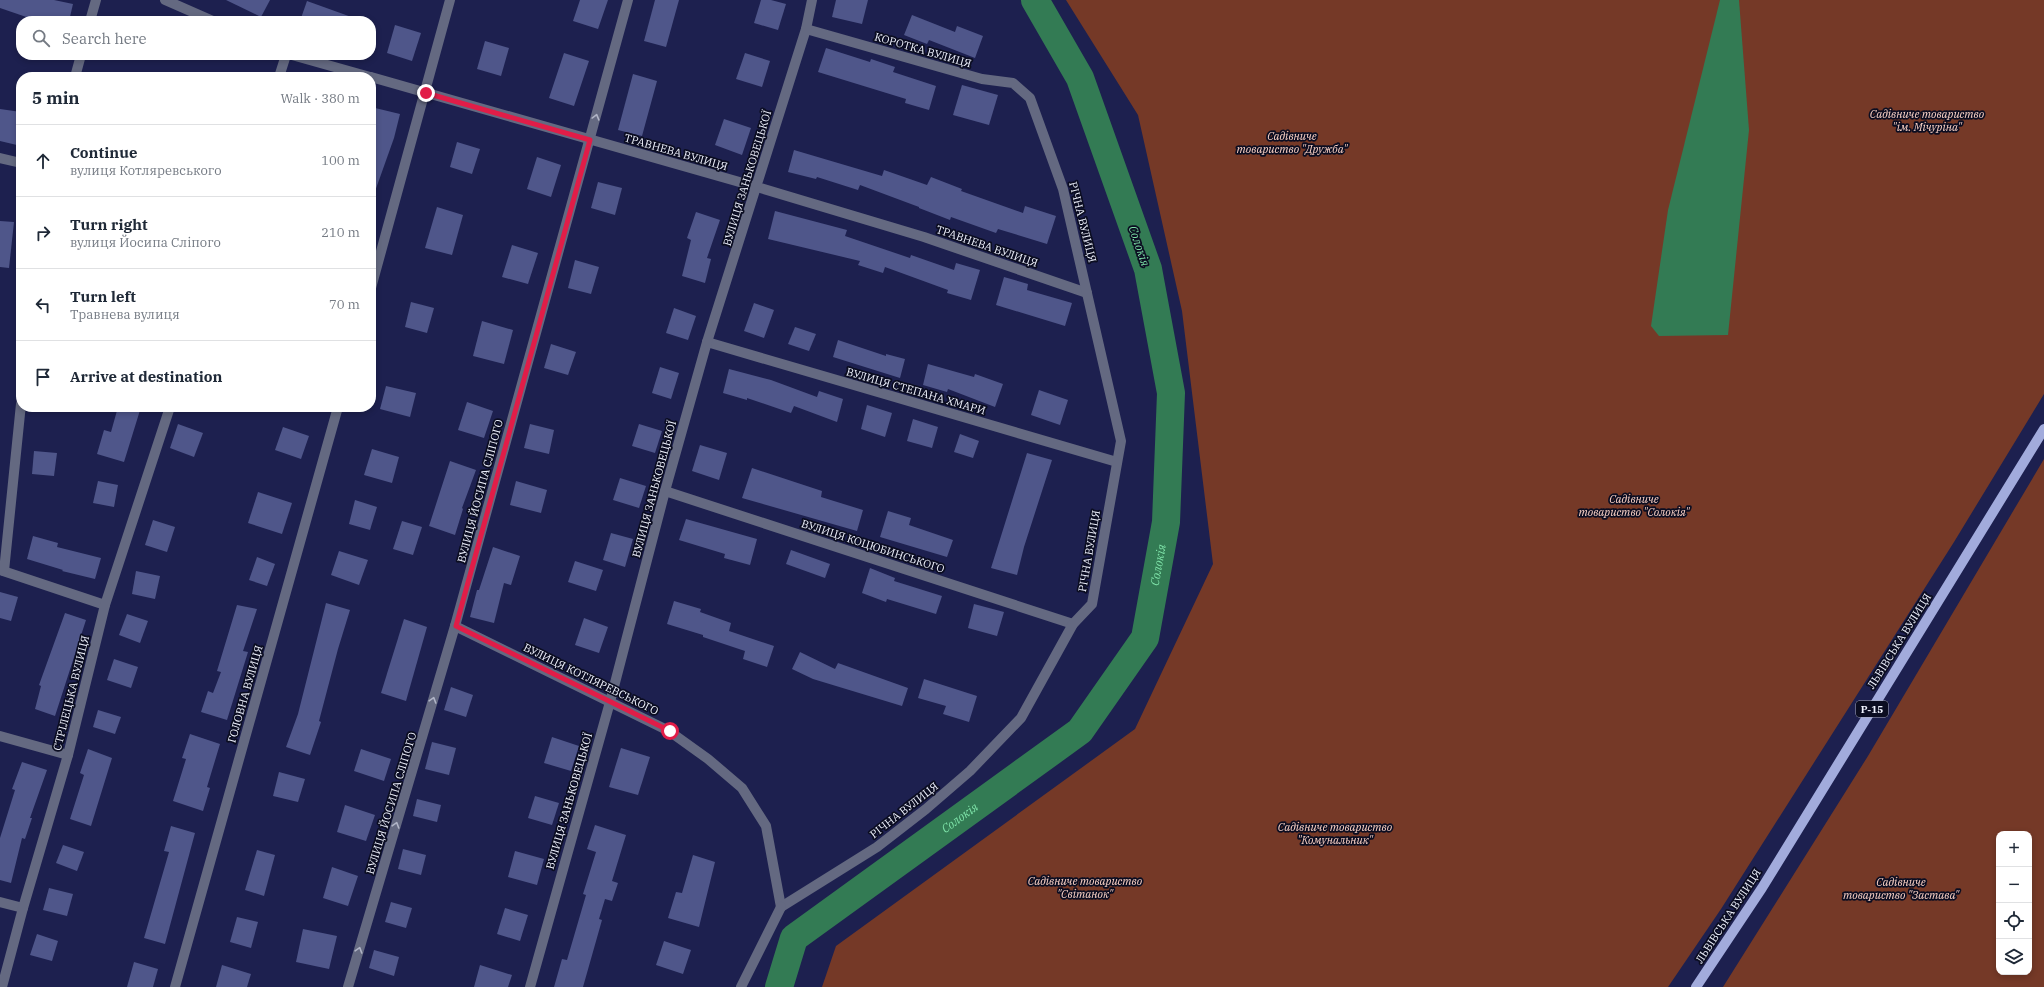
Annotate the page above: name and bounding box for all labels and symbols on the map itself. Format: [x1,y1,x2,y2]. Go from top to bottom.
street label: КОРОТКА ВУЛИЦЯ [873,29,973,71]
route end [417,84,435,102]
park label: Садівниче товариство "ім. Мічуріна" [1870,107,1985,134]
street label: ВУЛИЦЯ ЗАНЬКОВЕЦЬКОЇ [720,108,774,248]
one-way arrow [591,113,600,120]
park label: Садівниче товариство "Дружба" [1237,129,1348,156]
street label: ТРАВНЕВА ВУЛИЦЯ [623,131,729,173]
street label: РІЧНА ВУЛИЦЯ [1066,180,1100,264]
street label: ТРАВНЕВА ВУЛИЦЯ [934,222,1040,270]
water label: Солокія [1126,224,1154,269]
street label: ВУЛИЦЯ СТЕПАНА ХМАРИ [845,364,988,418]
street label: ВУЛИЦЯ ЙОСИПА СЛІПОГО [454,418,506,564]
street label: ВУЛИЦЯ ЗАНЬКОВЕЦЬКОЇ [629,419,679,559]
park label: Садівниче товариство "Солокія" [1578,492,1690,519]
street label: РІЧНА ВУЛИЦЯ [1075,509,1103,593]
street label: ВУЛИЦЯ КОЦЮБИНСЬКОГО [800,516,946,576]
water label: Солокія [1147,542,1169,587]
street label: ЛЬВІВСЬКА ВУЛИЦЯ [1864,591,1934,691]
street label: СТРІЛЕЦЬКА ВУЛИЦЯ [50,634,92,752]
street label: ВУЛИЦЯ КОТЛЯРЕВСЬКОГО [521,640,661,718]
street label: ГОЛОВНА ВУЛИЦЯ [224,644,266,744]
one-way arrow [428,697,437,704]
road number: Р-15 [1856,701,1888,717]
route start [661,722,679,740]
street label: ВУЛИЦЯ ЙОСИПА СЛІПОГО [363,730,419,876]
street label: ВУЛИЦЯ ЗАНЬКОВЕЦЬКОЇ [543,731,595,871]
street label: РІЧНА ВУЛИЦЯ [867,779,941,841]
water label: Солокія [938,799,982,836]
park label: Садівниче товариство "Комунальник" [1278,820,1393,847]
one-way arrow [391,822,400,829]
street label: ЛЬВІВСЬКА ВУЛИЦЯ [1692,866,1764,966]
park label: Садівниче товариство "Світанок" [1028,874,1143,901]
park label: Садівниче товариство "Застава" [1843,875,1960,902]
one-way arrow [354,946,363,953]

